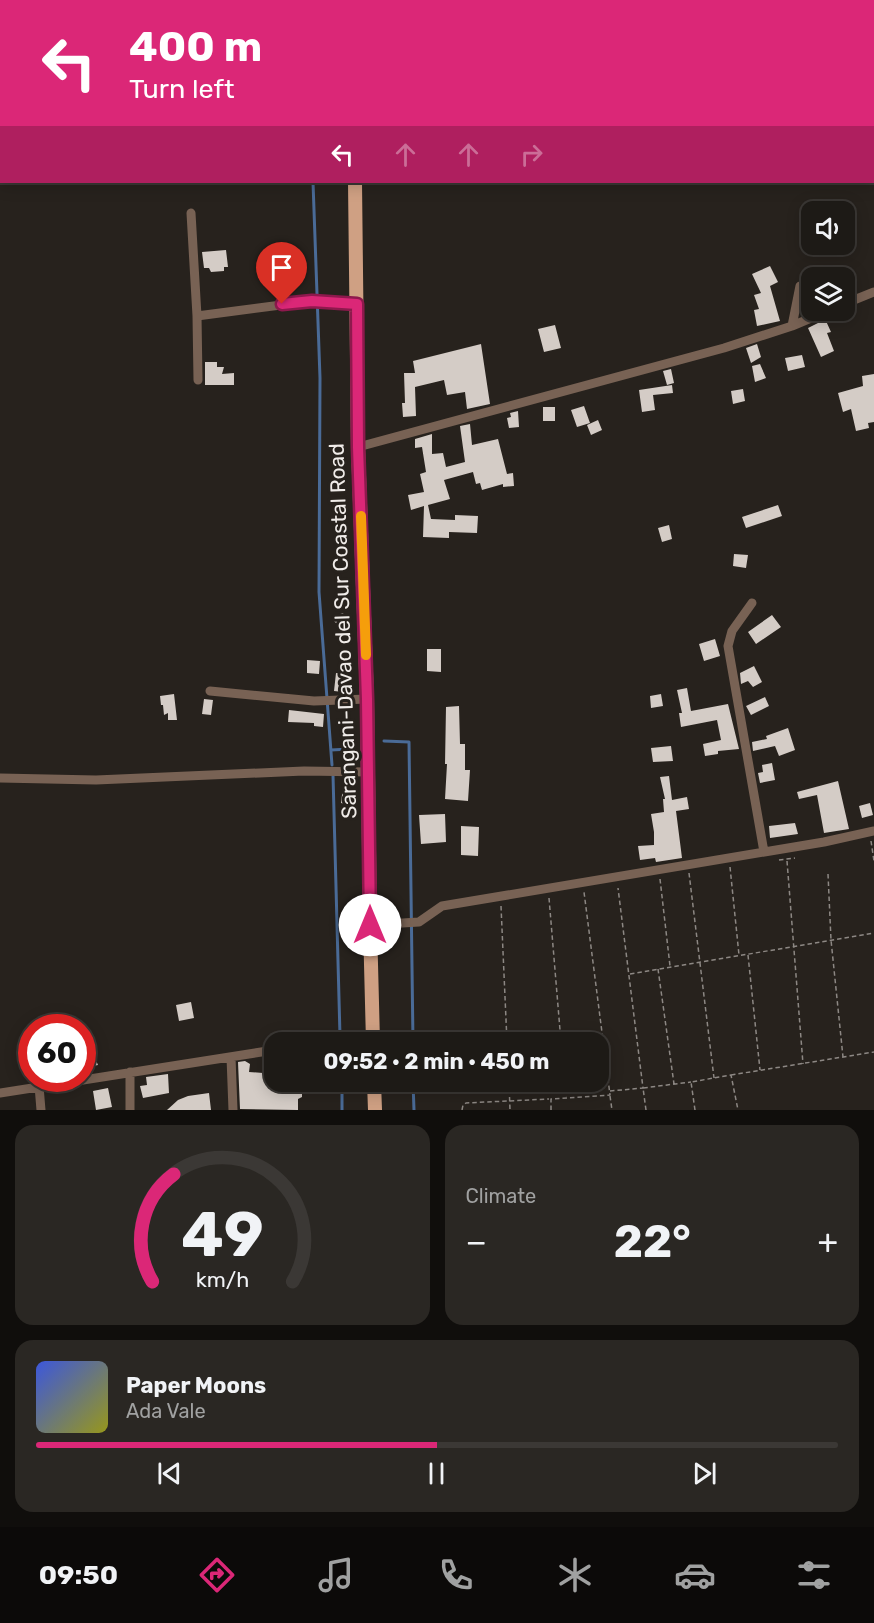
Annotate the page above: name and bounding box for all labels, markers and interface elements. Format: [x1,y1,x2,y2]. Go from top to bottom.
text: 400 m [129,22,262,72]
icon: left [30,24,108,102]
text: Turn left [129,73,234,105]
icon: left [326,138,359,171]
icon: ahead [389,138,422,171]
icon: ahead [452,138,485,171]
icon: right [515,138,548,171]
map controls [801,201,855,321]
button: sound [801,201,855,255]
pin [256,242,307,304]
icon: arrive [265,251,298,284]
button: layers [801,267,855,321]
street label: Sarangani-Davao del Sur Coastal Road [323,443,362,819]
position arrow [338,893,402,957]
speed limit sign: 60 [18,1014,96,1092]
text: 09:52 · 2 min · 450 m [324,1048,549,1075]
text: Climate [466,1184,536,1208]
text: 49 [181,1198,263,1272]
text: 22° [614,1215,691,1268]
text: − [466,1222,487,1261]
text: + [817,1222,838,1261]
text: km/h [195,1267,249,1292]
text: Paper Moons [126,1372,266,1399]
text: Ada Vale [126,1399,206,1423]
icon: previous [153,1457,186,1490]
icon: pause [420,1457,453,1490]
icon: next [688,1457,721,1490]
icon: directions [196,1554,238,1596]
icon: music [315,1554,357,1596]
icon: phone [435,1554,477,1596]
icon: climate [554,1554,596,1596]
icon: car [674,1554,716,1596]
icon: filters [793,1554,835,1596]
text: 09:50 [39,1559,118,1591]

